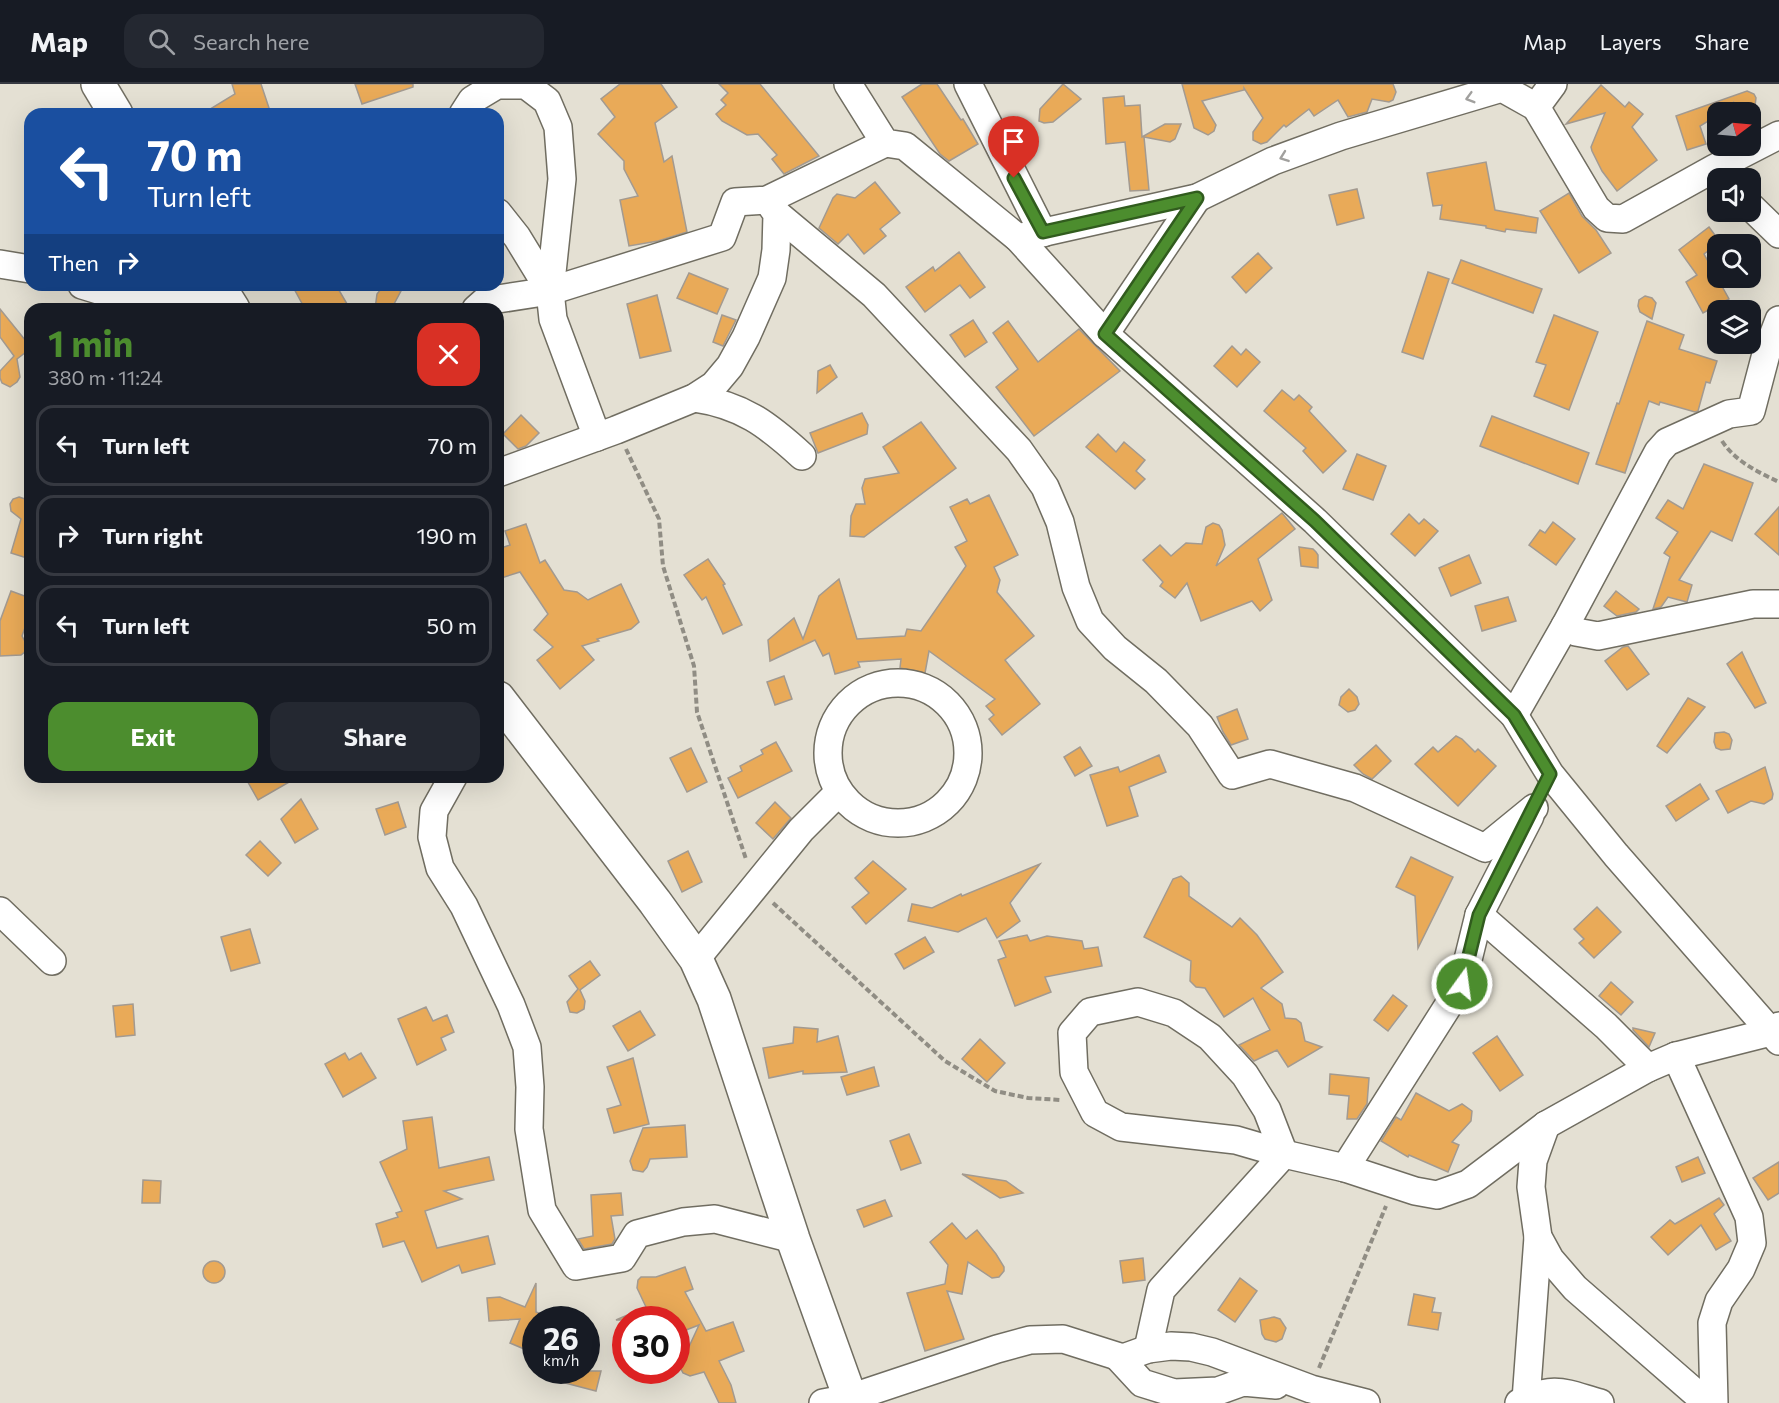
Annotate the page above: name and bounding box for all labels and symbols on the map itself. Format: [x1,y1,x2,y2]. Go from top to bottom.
one-way arrow [1465,91,1476,103]
north arrow [1707,102,1761,156]
pin [988,116,1039,178]
one-way arrow [1280,149,1290,162]
position arrow [1430,952,1494,1016]
speed limit sign: 30 [612,1306,690,1384]

